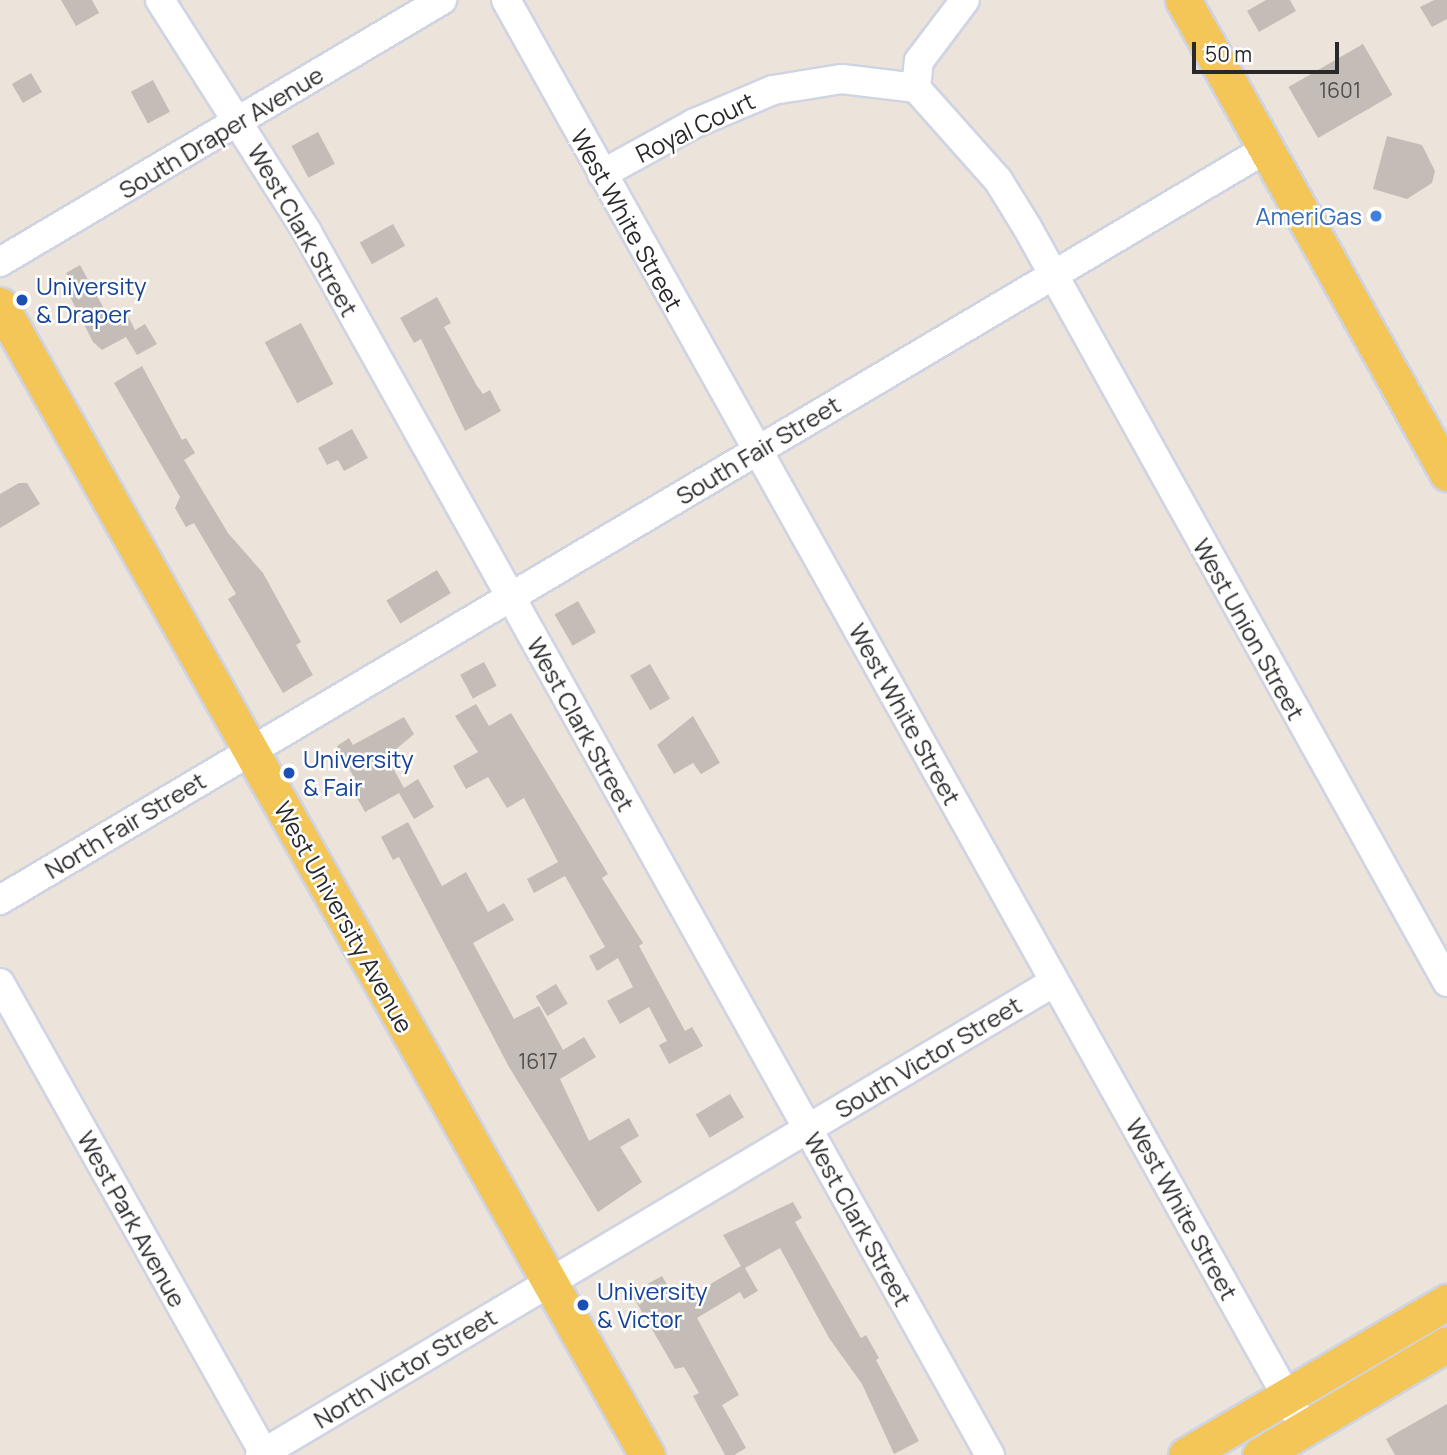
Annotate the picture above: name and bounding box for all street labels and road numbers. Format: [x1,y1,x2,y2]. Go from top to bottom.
street label: South Draper Avenue [114,60,328,204]
street label: Royal Court [631,86,759,168]
street label: West White Street [565,124,689,316]
street label: West Clark Street [242,139,364,321]
street label: South Fair Street [671,390,845,510]
street label: West Union Street [1187,533,1311,725]
street label: West White Street [843,618,967,810]
street label: West Clark Street [521,632,641,816]
street label: North Fair Street [39,766,211,884]
street label: West University Avenue [268,796,420,1038]
street label: South Victor Street [830,990,1026,1124]
street label: West White Street [1120,1113,1244,1305]
street label: West Park Avenue [72,1126,192,1312]
street label: West Clark Street [798,1127,918,1311]
street label: North Victor Street [308,1302,502,1434]

